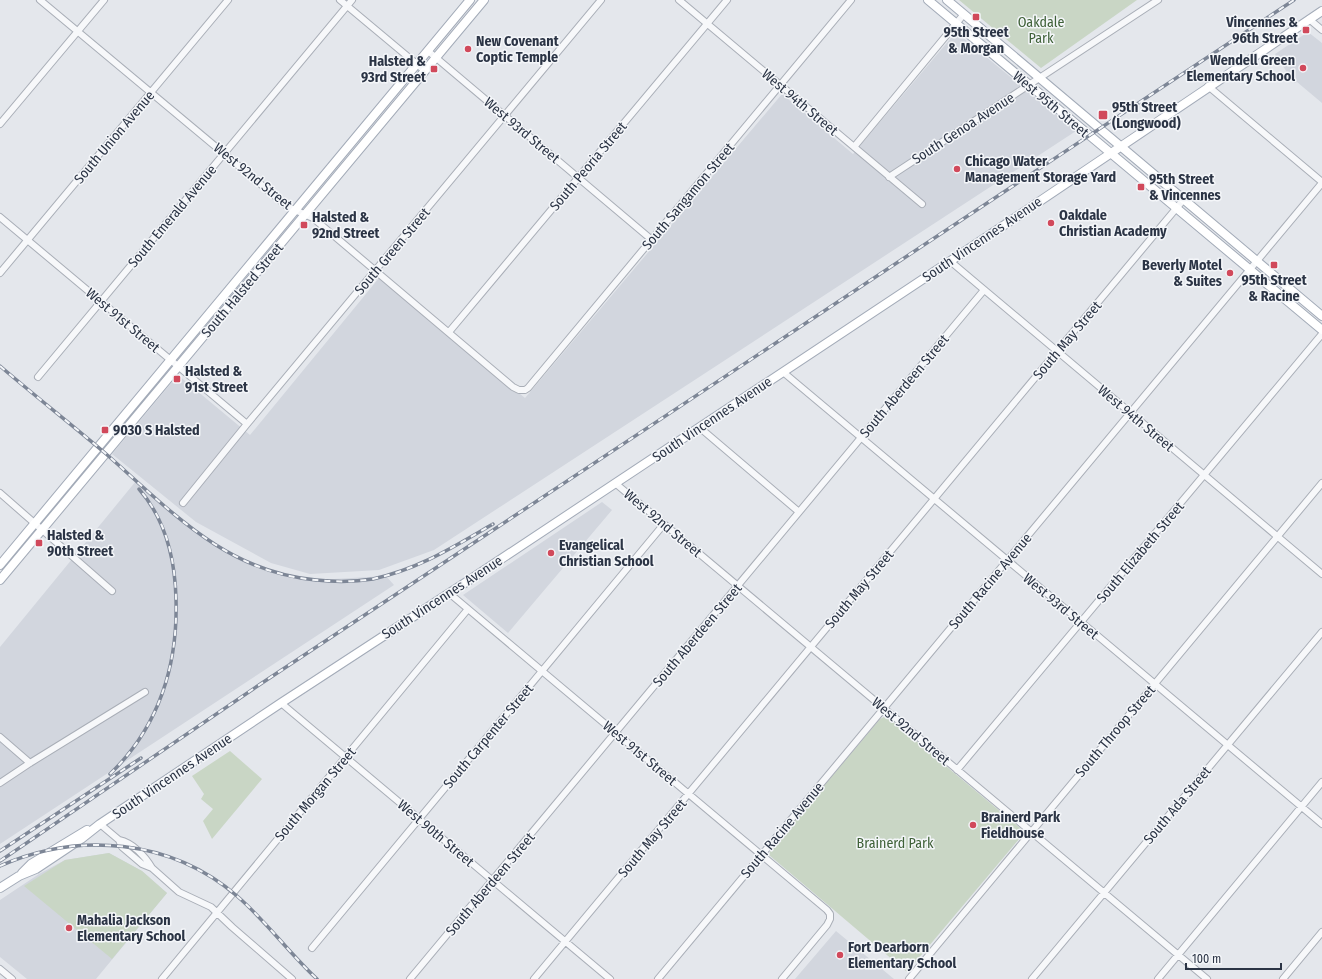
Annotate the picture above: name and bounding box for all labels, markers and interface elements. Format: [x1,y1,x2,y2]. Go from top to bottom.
marker: 95th Street & Morgan [971,12,981,22]
park label: Oakdale Park [1018,14,1064,47]
place label: Vincennes & 96th Street [1225,14,1299,47]
place label: 95th Street & Morgan [943,24,1010,57]
marker: Vincennes & 96th Street [1301,25,1311,35]
place label: New Covenant Coptic Temple [476,33,560,66]
marker: New Covenant Coptic Temple [463,44,473,54]
place label: Wendell Green Elementary School [1187,52,1295,85]
place label: Halsted & 93rd Street [361,53,427,86]
marker: Wendell Green Elementary School [1298,63,1308,73]
marker: Halsted & 93rd Street [429,64,439,74]
street label: West 94th Street [758,66,842,139]
street label: West 95th Street [1009,68,1092,141]
street label: South Union Avenue [71,87,158,187]
street label: South Genoa Avenue [909,89,1018,168]
street label: West 93rd Street [480,94,563,167]
place label: 95th Street (Longwood) [1112,99,1181,132]
marker: 95th Street (Longwood) [1097,109,1109,121]
street label: South Peoria Street [546,118,631,214]
street label: West 92nd Street [210,139,296,214]
street label: South Sangamon Street [639,139,738,253]
place label: Chicago Water Management Storage Yard [965,153,1116,186]
street label: South Emerald Avenue [125,162,220,271]
marker: Chicago Water Management Storage Yard [952,164,962,174]
place label: 95th Street & Vincennes [1149,171,1221,204]
marker: 95th Street & Vincennes [1136,182,1146,192]
street label: South Vincennes Avenue [919,193,1045,286]
street label: South Green Street [351,204,434,298]
place label: Oakdale Christian Academy [1059,207,1167,240]
place label: Halsted & 92nd Street [312,209,381,242]
marker: Oakdale Christian Academy [1046,218,1056,228]
marker: Halsted & 92nd Street [299,220,309,230]
street label: South Halsted Street [198,239,287,341]
place label: Beverly Motel & Suites [1142,257,1222,290]
marker: 95th Street & Racine [1269,260,1279,270]
marker: Beverly Motel & Suites [1225,268,1235,278]
place label: 95th Street & Racine [1241,272,1308,305]
street label: West 91st Street [82,284,163,357]
street label: South May Street [1030,297,1105,383]
street label: South Aberdeen Street [856,331,953,441]
place label: Halsted & 91st Street [185,363,249,396]
street label: South Vincennes Avenue [649,373,775,466]
marker: Halsted & 91st Street [172,374,182,384]
street label: West 94th Street [1094,382,1178,455]
place label: 9030 S Halsted [113,422,200,439]
marker: 9030 S Halsted [100,425,110,435]
street label: West 92nd Street [620,486,705,561]
street label: South Elizabeth Street [1093,498,1188,606]
place label: Halsted & 90th Street [47,527,114,560]
street label: South Racine Avenue [945,530,1036,633]
place label: Evangelical Christian School [559,537,654,570]
marker: Halsted & 90th Street [34,538,44,548]
street label: South May Street [822,546,897,632]
marker: Evangelical Christian School [546,548,556,558]
street label: South Vincennes Avenue [379,552,506,643]
street label: West 93rd Street [1019,570,1102,643]
street label: South Aberdeen Street [649,580,746,690]
street label: South Carpenter Street [440,680,537,792]
street label: South Throop Street [1072,681,1159,781]
street label: West 92nd Street [868,694,953,769]
street label: West 91st Street [599,717,680,790]
street label: South Vincennes Avenue [109,730,235,823]
street label: South Morgan Street [271,744,360,845]
street label: South Ada Street [1140,763,1215,848]
street label: South Racine Avenue [737,779,828,882]
street label: South May Street [615,795,690,881]
street label: West 90th Street [394,796,478,871]
place label: Brainerd Park Fieldhouse [981,809,1061,842]
marker: Brainerd Park Fieldhouse [968,820,978,830]
street label: South Aberdeen Street [442,829,539,939]
park label: Brainerd Park [857,835,934,852]
place label: Mahalia Jackson Elementary School [77,912,186,945]
marker: Mahalia Jackson Elementary School [64,923,74,933]
place label: Fort Dearborn Elementary School [848,939,957,972]
scale bar [1186,945,1281,971]
marker: Fort Dearborn Elementary School [835,950,845,960]
text: 100 m [1192,952,1221,966]

